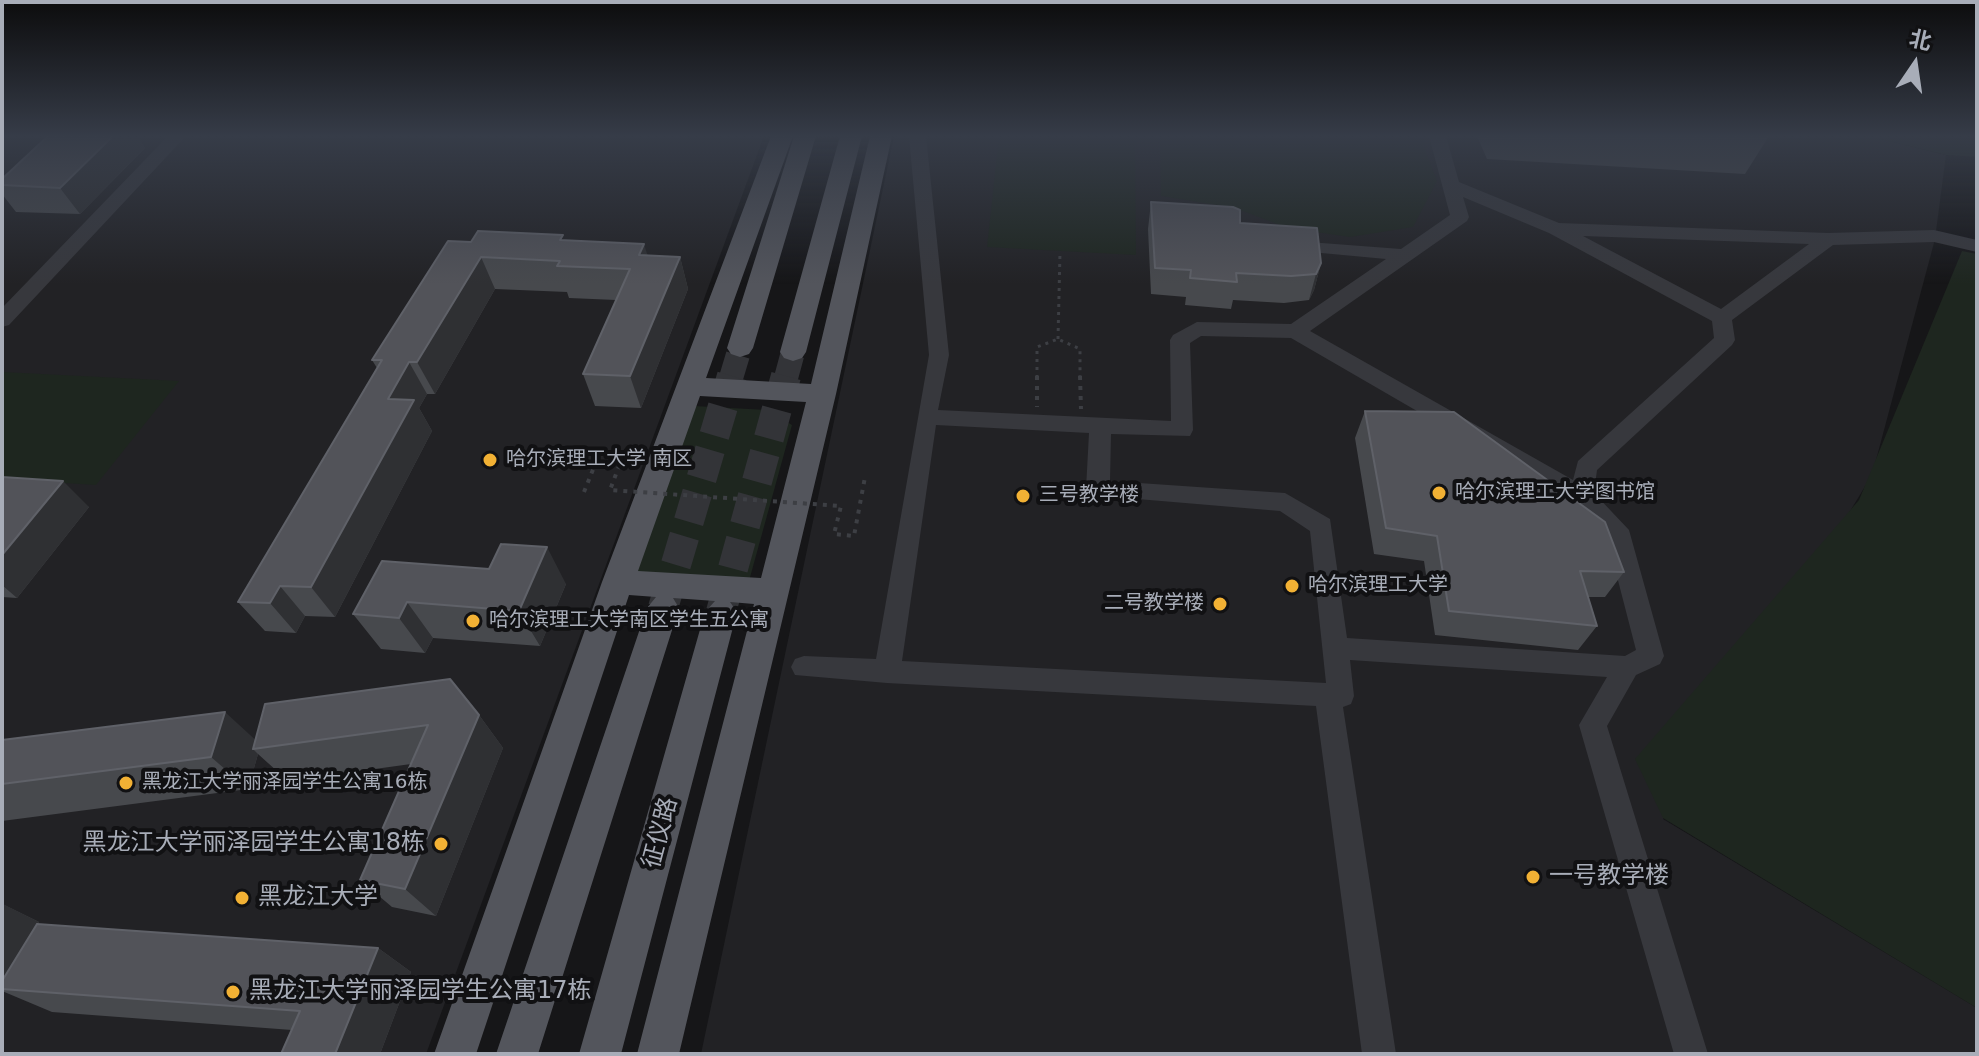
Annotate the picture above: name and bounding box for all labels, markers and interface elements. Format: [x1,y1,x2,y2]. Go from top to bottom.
north arrow [1875,24,1955,104]
text: 北 [1907,25,1934,55]
place label: 哈尔滨理工大学 南区 [506,448,692,472]
marker: 哈尔滨理工大学 南区 [481,451,499,469]
place label: 哈尔滨理工大学图书馆 [1455,481,1655,505]
place label: 三号教学楼 [1039,484,1139,508]
marker: 哈尔滨理工大学图书馆 [1430,484,1448,502]
marker: 三号教学楼 [1014,487,1032,505]
place label: 哈尔滨理工大学 [1308,574,1448,598]
marker: 哈尔滨理工大学 [1283,577,1301,595]
place label: 二号教学楼 [1104,592,1204,616]
marker: 二号教学楼 [1211,595,1229,613]
place label: 哈尔滨理工大学南区学生五公寓 [489,609,769,633]
marker: 哈尔滨理工大学南区学生五公寓 [464,612,482,630]
place label: 黑龙江大学丽泽园学生公寓16栋 [142,771,427,795]
marker: 黑龙江大学丽泽园学生公寓16栋 [117,774,135,792]
street label: 征仪路 [638,794,684,872]
place label: 黑龙江大学丽泽园学生公寓18栋 [82,830,425,858]
marker: 黑龙江大学丽泽园学生公寓18栋 [432,835,450,853]
place label: 一号教学楼 [1549,863,1669,891]
marker: 一号教学楼 [1524,868,1542,886]
place label: 黑龙江大学 [258,884,378,912]
marker: 黑龙江大学 [233,889,251,907]
place label: 黑龙江大学丽泽园学生公寓17栋 [249,978,592,1006]
marker: 黑龙江大学丽泽园学生公寓17栋 [224,983,242,1001]

